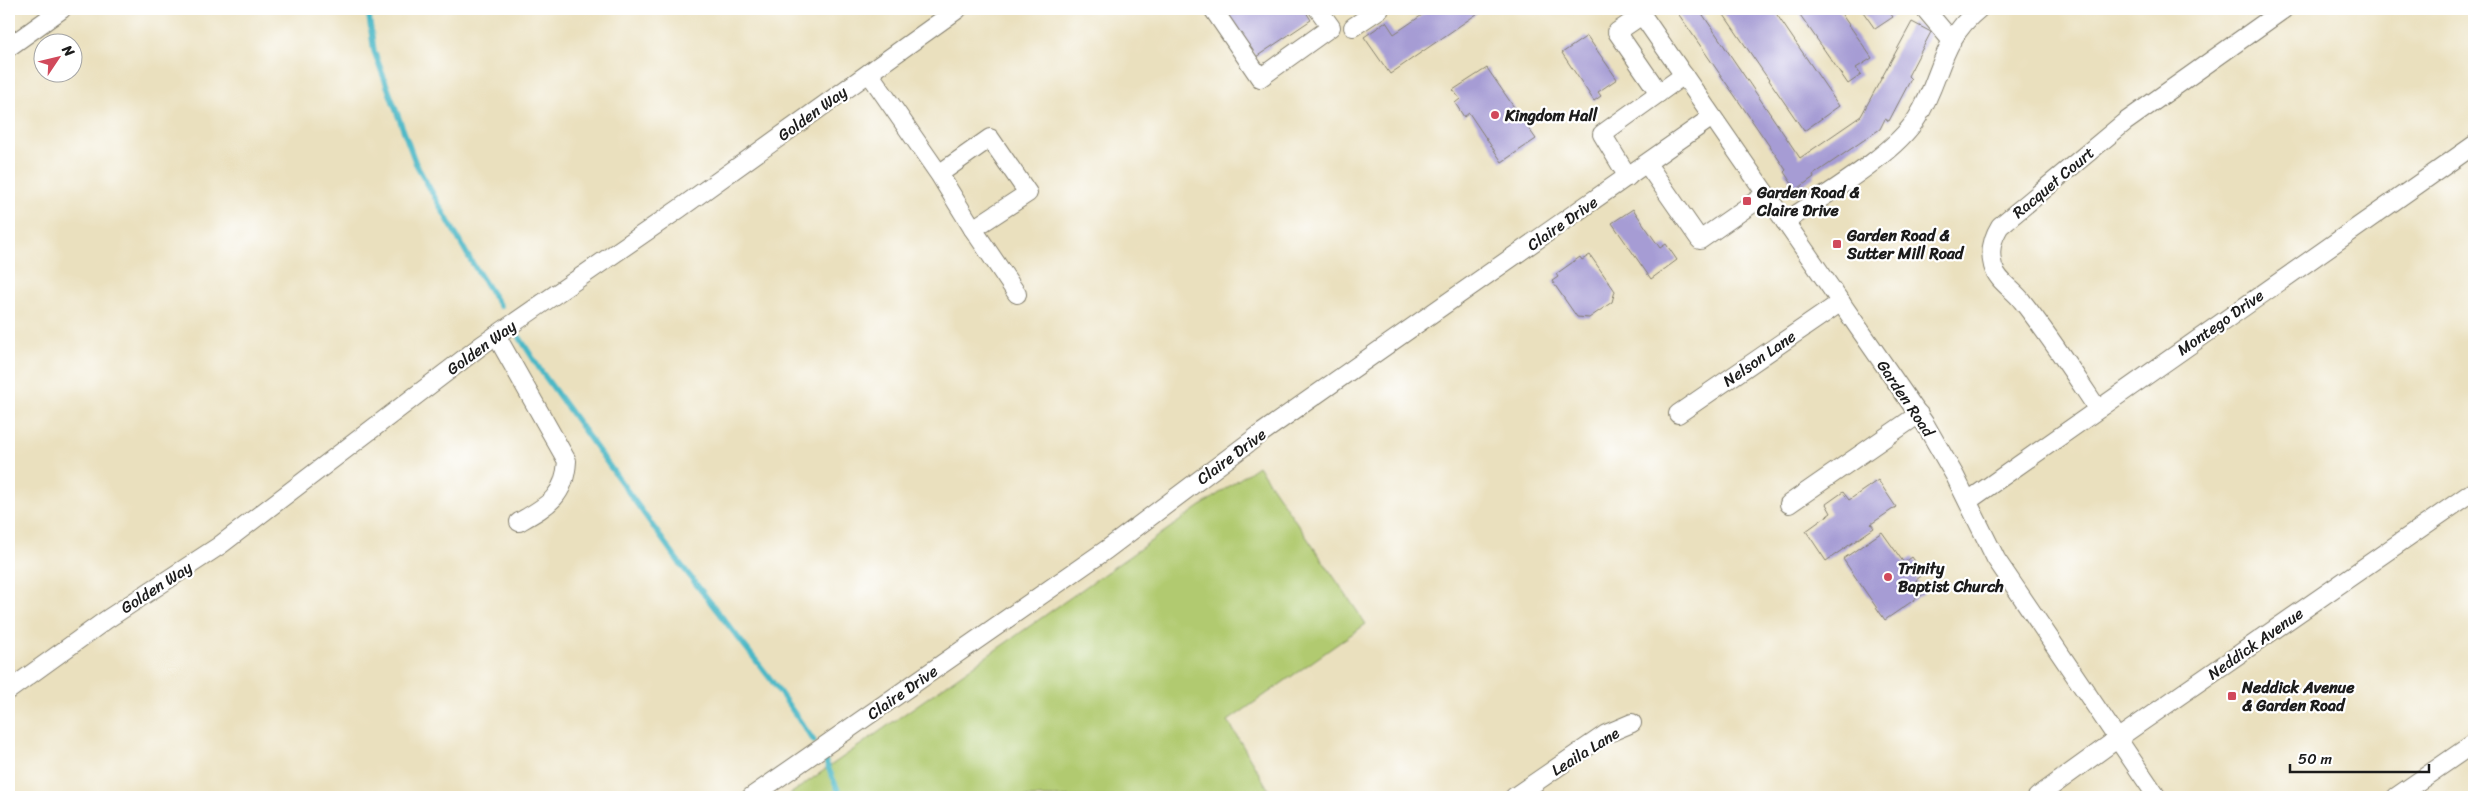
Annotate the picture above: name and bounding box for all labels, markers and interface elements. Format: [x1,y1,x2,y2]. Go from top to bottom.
north arrow [32,32,82,82]
text: N [55,39,81,62]
street label: Golden Way [771,78,854,149]
place label: Kingdom Hall [1504,101,1599,130]
marker: Kingdom Hall [1489,109,1501,121]
street label: Racquet Court [2005,139,2101,226]
place label: Garden Road & Claire Drive [1756,178,1860,225]
street label: Claire Drive [1521,188,1604,259]
marker: Garden Road & Claire Drive [1741,195,1753,207]
place label: Garden Road & Sutter Mill Road [1846,221,1965,268]
marker: Garden Road & Sutter Mill Road [1831,238,1843,250]
street label: Montego Drive [2170,281,2270,363]
street label: Golden Way [440,312,523,383]
street label: Nelson Lane [1716,322,1802,395]
street label: Garden Road [1869,354,1943,444]
street label: Claire Drive [1190,420,1273,493]
street label: Golden Way [114,553,199,622]
place label: Trinity Baptist Church [1898,554,2004,601]
marker: Trinity Baptist Church [1882,571,1894,583]
street label: Neddick Avenue [2201,599,2310,688]
street label: Claire Drive [861,657,944,728]
place label: Neddick Avenue & Garden Road [2241,673,2355,720]
marker: Neddick Avenue & Garden Road [2226,690,2238,702]
street label: Leaila Lane [1545,719,1626,784]
scale bar [2290,741,2429,773]
text: 50 m [2298,746,2333,772]

